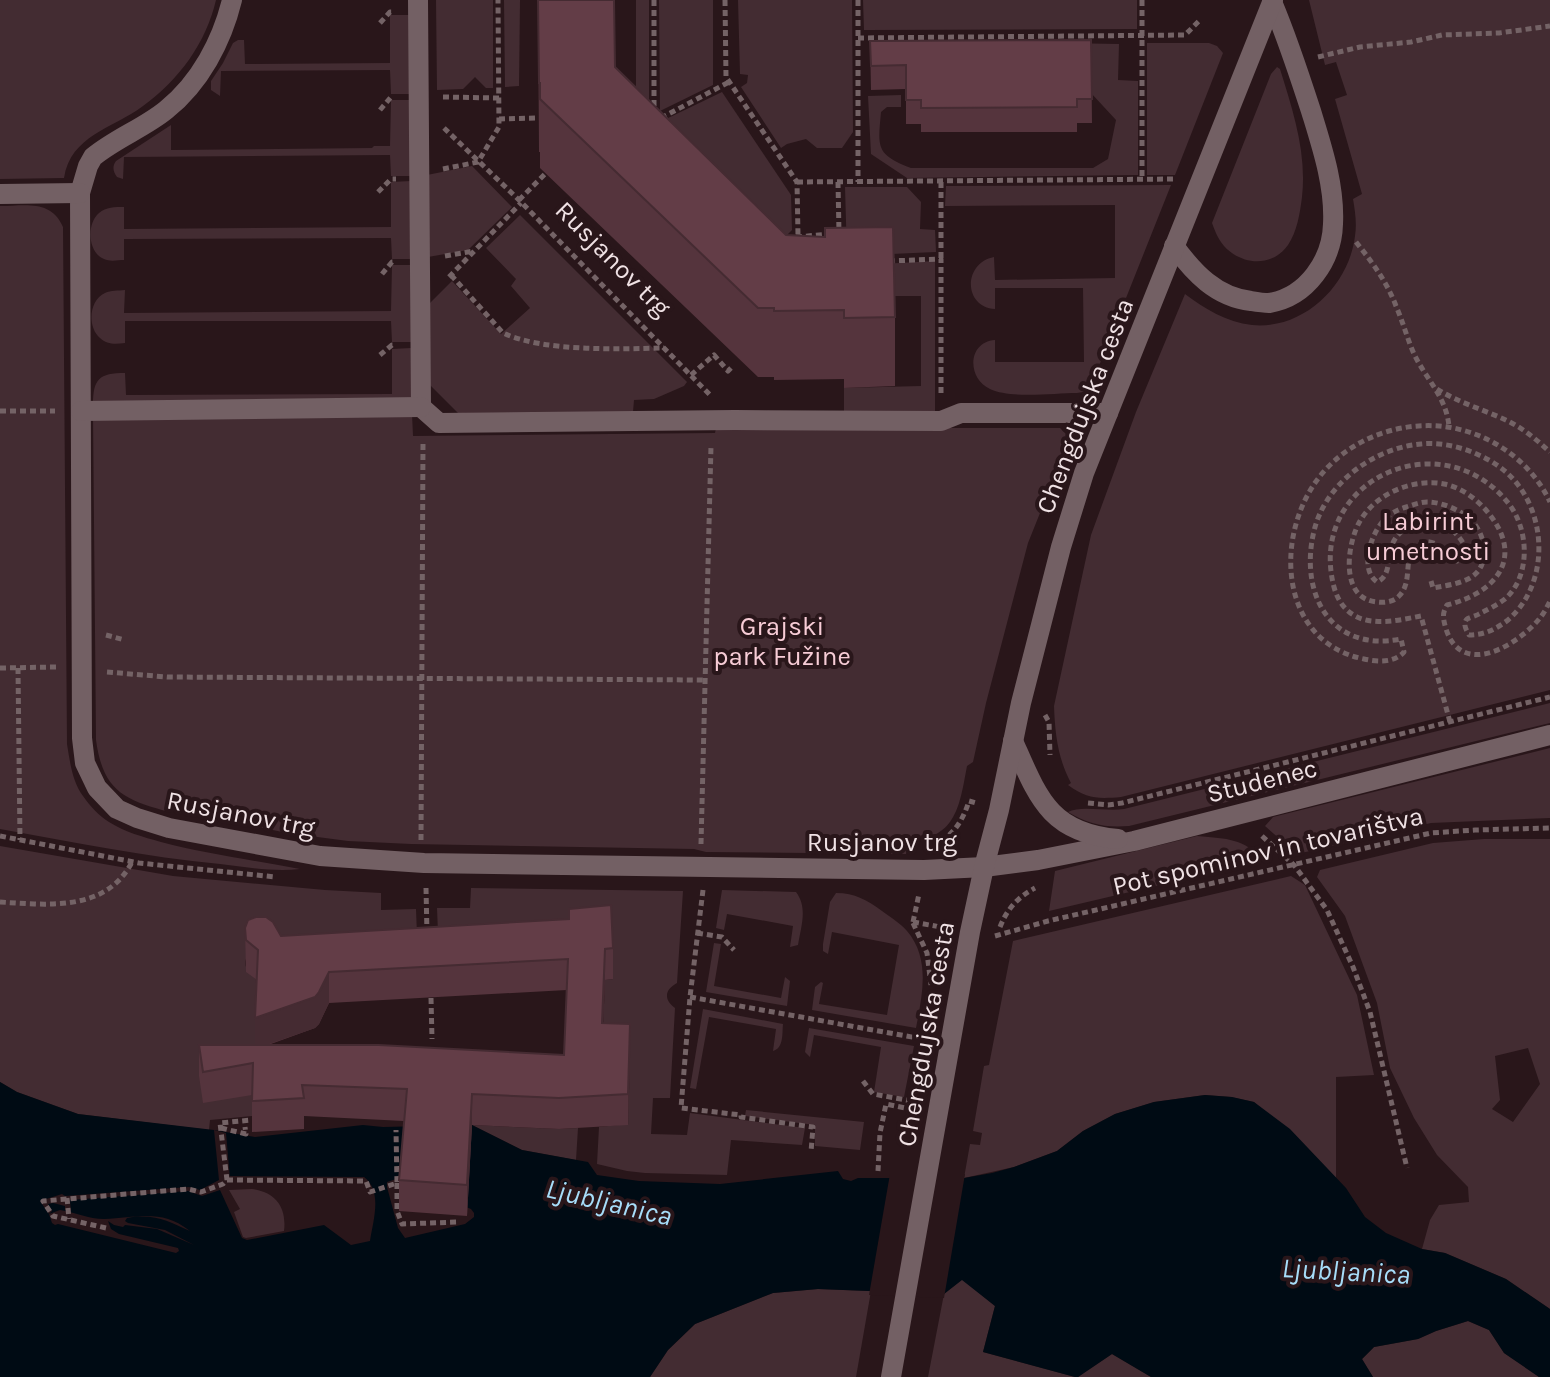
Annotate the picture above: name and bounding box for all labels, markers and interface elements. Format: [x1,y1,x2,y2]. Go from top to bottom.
street label: Rusjanov trg [549,195,677,323]
street label: Chengdujska cesta [1030,294,1140,518]
park label: Labirint umetnosti [1366,506,1490,567]
park label: Grajski park Fužine [713,611,851,672]
street label: Studenec [1204,752,1320,810]
street label: Rusjanov trg [164,784,318,844]
street label: Pot spominov in tovarištva [1110,800,1426,902]
street label: Rusjanov trg [807,827,958,858]
street label: Chengdujska cesta [891,919,961,1149]
water label: Ljubljanica [543,1171,675,1233]
water label: Ljubljanica [1281,1251,1411,1291]

